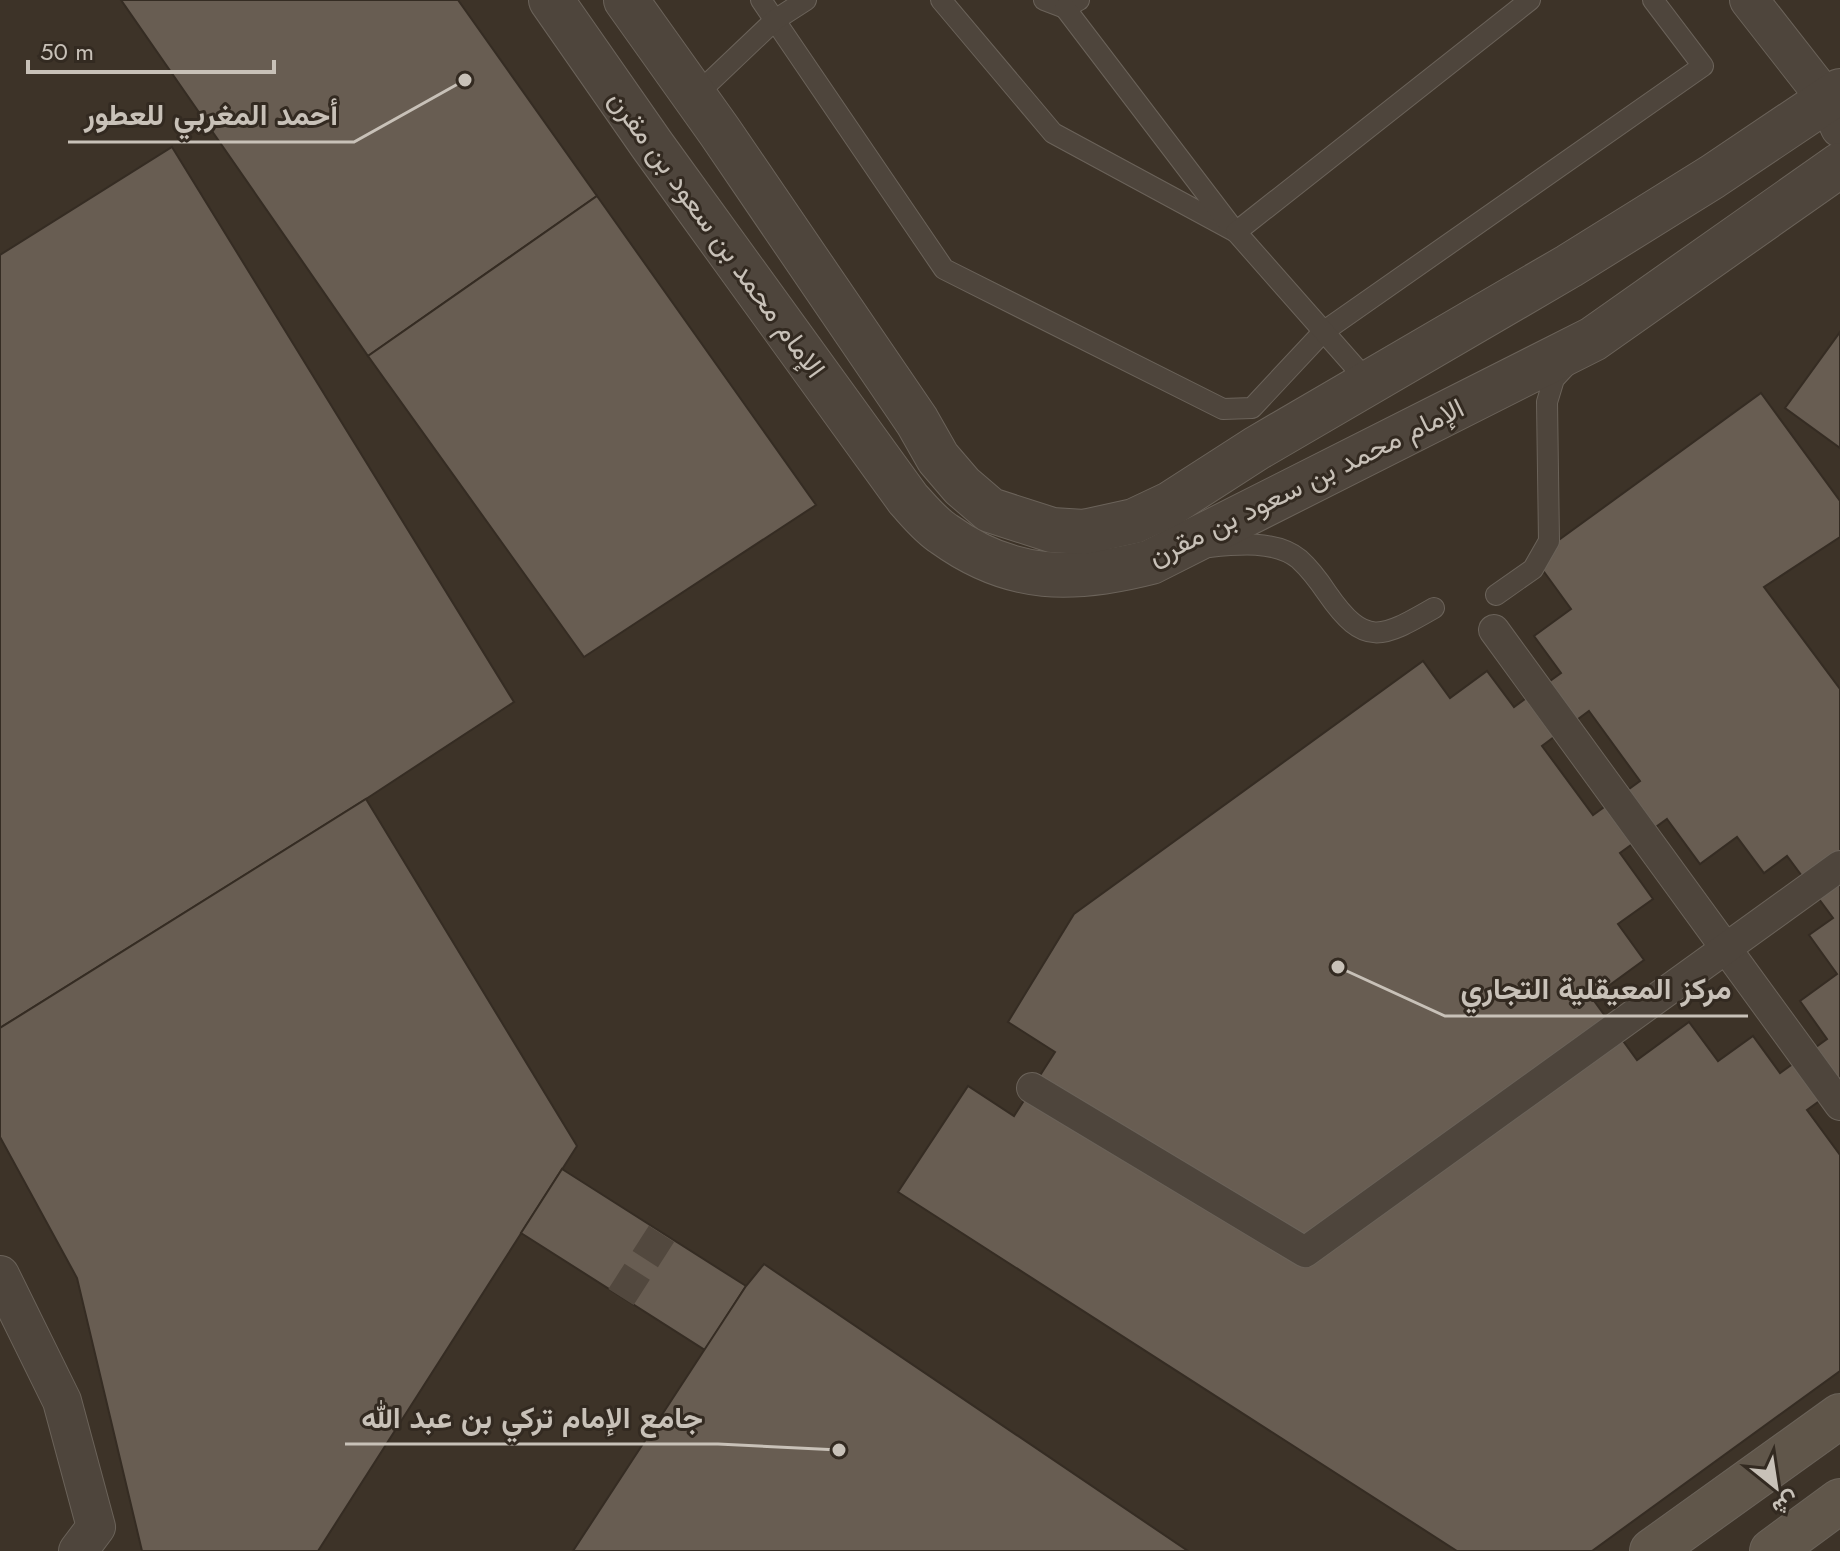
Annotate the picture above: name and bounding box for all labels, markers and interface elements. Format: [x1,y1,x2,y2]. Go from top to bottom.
scale bar [28,24,274,74]
text: 50 m [40,34,94,69]
street label: الإمام محمد بن سعود بن مقرن [598,82,836,386]
callout: أحمد المغربي للعطور [68,88,354,142]
text: أحمد المغربي للعطور [83,93,338,140]
street label: الإمام محمد بن سعود بن مقرن [1141,388,1471,576]
callout: مركز المعيقلية التجاري [1445,962,1748,1016]
text: مركز المعيقلية التجاري [1460,967,1732,1014]
callout: جامع الإمام تركي بن عبد الله [345,1390,718,1444]
text: جامع الإمام تركي بن عبد الله [361,1396,703,1443]
north arrow [1736,1447,1816,1527]
text: ش [1767,1484,1805,1525]

